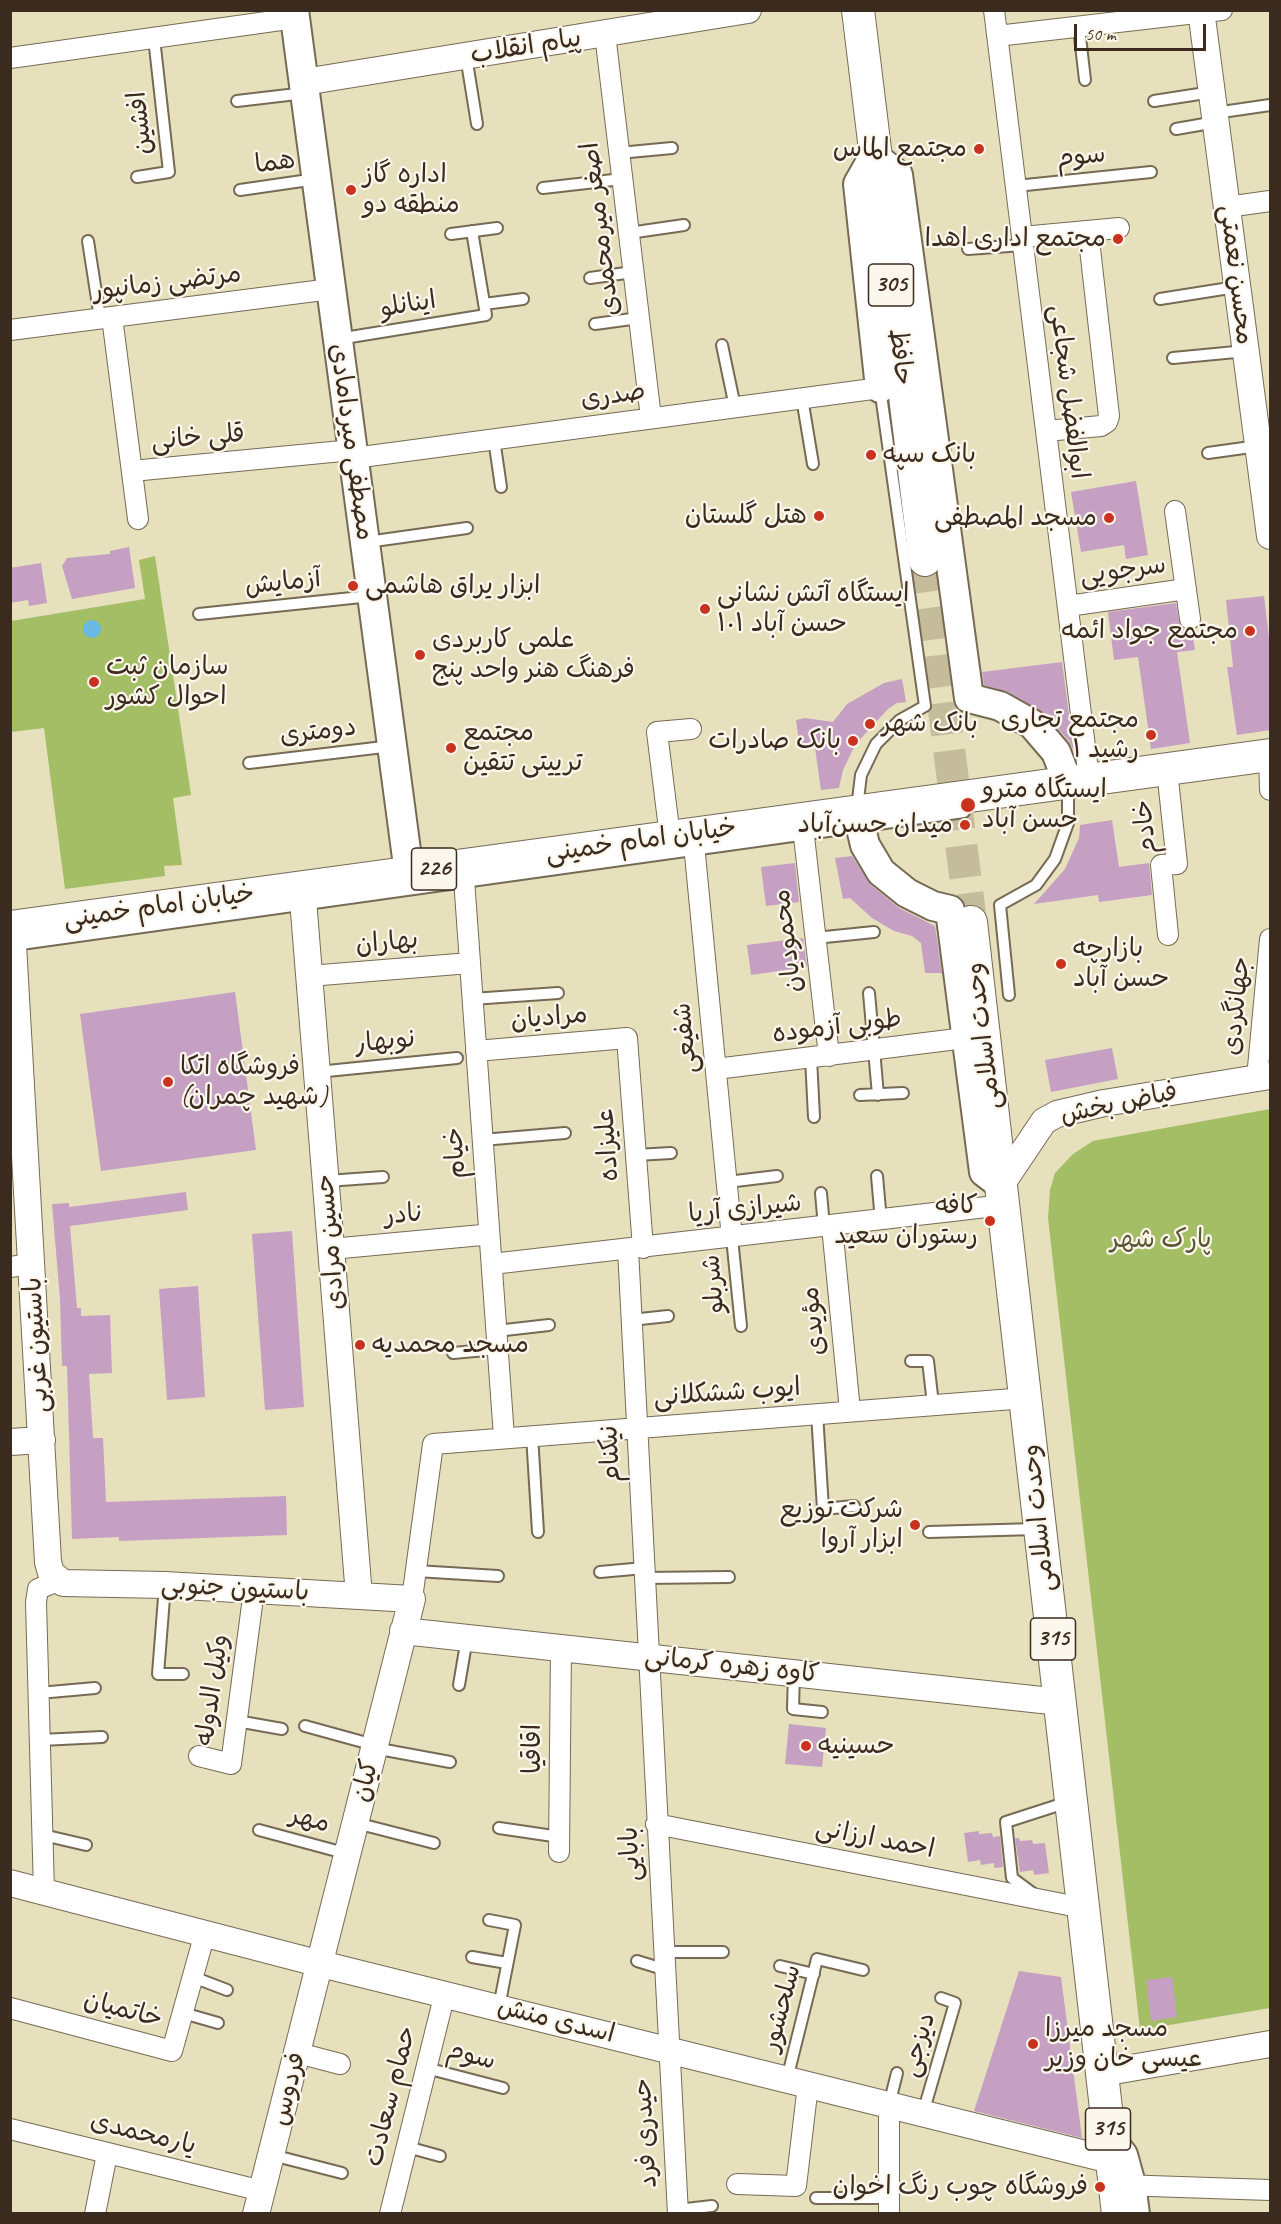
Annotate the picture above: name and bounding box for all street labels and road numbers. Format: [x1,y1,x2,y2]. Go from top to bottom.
street label: پیام انقلاب [468,23,584,71]
street label: افشین [122,90,160,156]
street label: سوم [1055,139,1107,175]
street label: اصغر میرمحمدی [575,140,627,318]
street label: هما [253,145,297,181]
street label: محسن نعمتی [1212,203,1260,347]
street label: مرتضی زمانپور [91,258,243,308]
road number: 305 [868,264,914,306]
street label: اینانلو [378,285,438,325]
street label: ابوالفضل شجاعی [1042,303,1094,481]
street label: حافظ [881,327,919,387]
street label: مصطفی میردامادی [322,342,380,542]
street label: صدری [579,376,647,416]
street label: قلی خانی [150,418,246,458]
street label: سرجویی [1078,550,1168,592]
street label: آزمایش [243,564,323,602]
street label: دومتری [278,712,358,752]
street label: خادم [1128,798,1164,856]
street label: خیابان امام خمینی [544,812,738,870]
road number: 226 [412,848,456,890]
street label: خیابان امام خمینی [62,878,256,936]
street label: محمودیان [766,887,810,995]
street label: بهاران [354,925,420,961]
street label: جهانگردی [1216,955,1258,1057]
street label: وحدت اسلامی [959,961,1009,1111]
street label: مرادیان [509,999,589,1037]
street label: شفیعی [667,1001,705,1075]
street label: طوبی آزموده [771,1004,903,1050]
street label: نوبهار [353,1023,417,1061]
street label: فیاض بخش [1058,1076,1180,1132]
street label: علیزاده [590,1107,626,1183]
street label: خیام [439,1126,473,1180]
street label: حسین مرادی [310,1173,352,1311]
street label: شیرازی آریا [687,1188,803,1230]
street label: نادر [383,1198,425,1232]
street label: شربلو [696,1253,732,1315]
street label: باستیون غربی [18,1276,56,1414]
street label: مؤیدی [795,1285,833,1357]
street label: ایوب ششکلانی [652,1372,802,1414]
street label: نیکنام [594,1425,628,1483]
street label: وحدت اسلامی [1016,1443,1062,1593]
street label: باستیون جنوبی [160,1570,310,1608]
road number: 315 [1030,1618,1076,1660]
street label: وکیل الدوله [190,1632,236,1748]
street label: کاوه زهره کرمانی [643,1641,821,1691]
street label: اقاقیا [517,1724,549,1774]
street label: کیان [346,1757,386,1805]
street label: مهر [287,1800,333,1840]
street label: احمد ارزانی [813,1812,937,1866]
street label: بابایی [614,1826,648,1882]
street label: سلحشور [755,1961,809,2055]
street label: خاتمیان [80,1985,166,2035]
street label: اسدی منش [494,1991,618,2051]
street label: دیزجی [895,2009,943,2081]
street label: حمام سعادت [359,2024,423,2170]
street label: سوم [443,2035,499,2077]
street label: فردوس [265,2049,313,2129]
street label: حیدری فرد [628,2077,664,2189]
street label: یارمحمدی [87,2106,199,2162]
road number: 315 [1086,2108,1130,2150]

